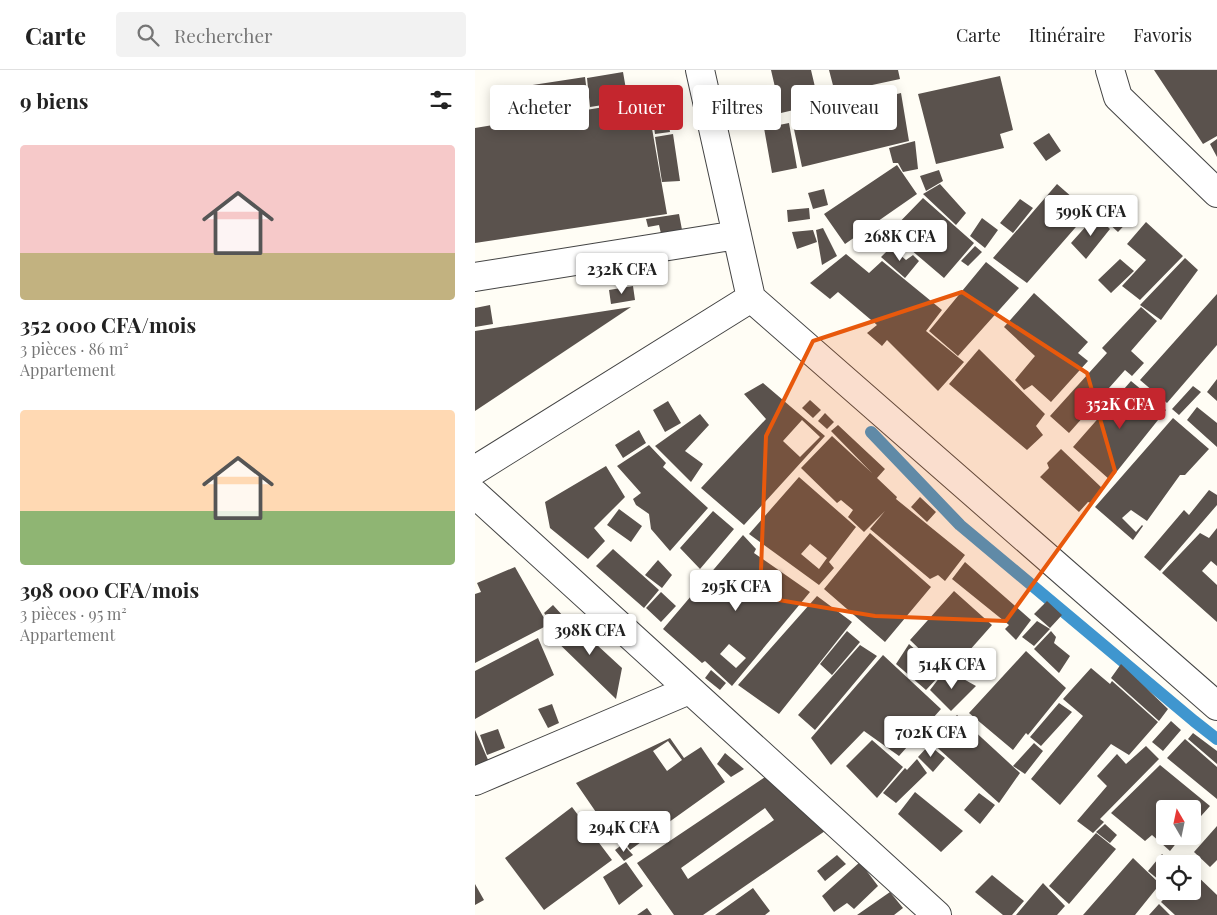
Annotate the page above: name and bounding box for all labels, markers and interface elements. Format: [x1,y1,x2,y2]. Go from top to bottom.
search box [116,12,466,57]
text: Carte [25,19,86,51]
icon: search [134,21,162,49]
text: Rechercher [174,22,273,48]
text: Carte [956,23,1001,47]
text: Itinéraire [1029,23,1105,47]
text: Favoris [1133,23,1192,47]
chip: Acheter [490,85,589,130]
chip: Louer [599,85,683,130]
chip: Filtres [693,85,781,130]
chip: Nouveau [791,85,897,130]
text: 9 biens [20,86,88,114]
icon: filters [427,86,455,114]
icon: home [193,178,283,268]
pin: 599K CFA [1039,194,1143,237]
text: 599K CFA [1056,200,1126,221]
pin: 268K CFA [848,220,952,262]
text: 268K CFA [864,225,936,246]
pin: 232K CFA [570,252,674,295]
text: 232K CFA [587,258,657,279]
text: 352 000 CFA/mois [20,310,196,338]
text: 3 pièces · 86 m² [20,338,129,359]
text: Appartement [20,359,115,380]
pin: 352K CFA [1068,388,1172,430]
text: 352K CFA [1085,393,1155,414]
icon: home [193,443,283,533]
pin: 295K CFA [684,570,788,612]
text: 398 000 CFA/mois [20,575,199,603]
text: 295K CFA [701,575,771,596]
text: 3 pièces · 95 m² [20,603,127,624]
pin: 398K CFA [538,614,642,656]
text: 398K CFA [554,619,626,640]
text: Appartement [20,624,115,645]
pin: 514K CFA [900,648,1004,690]
text: 514K CFA [918,653,986,674]
pin: 702K CFA [879,716,983,758]
text: 702K CFA [895,721,967,742]
north arrow [1156,800,1201,845]
map controls [1156,800,1201,900]
pin: 294K CFA [572,810,676,853]
text: 294K CFA [588,816,660,837]
button: locate [1156,855,1201,900]

